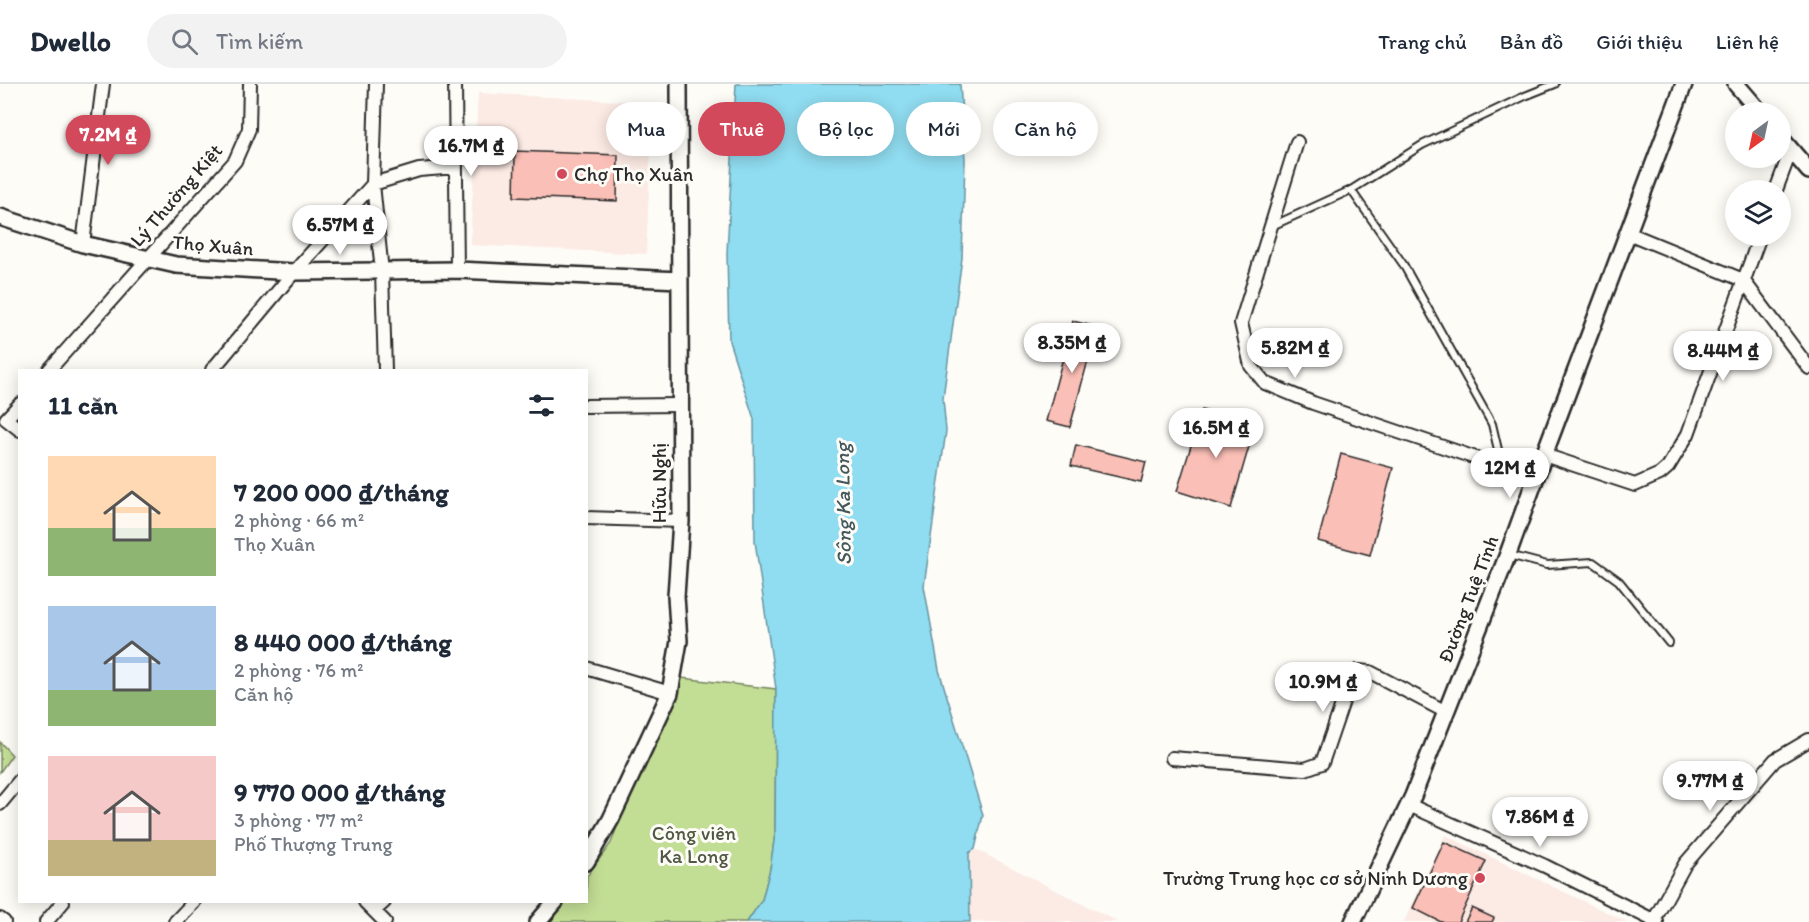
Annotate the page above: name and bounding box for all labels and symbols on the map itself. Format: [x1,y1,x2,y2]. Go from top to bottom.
north arrow [1725,102,1791,168]
pin: 7.2M ₫ [59,115,157,166]
pin: 16.7M ₫ [416,126,526,177]
street label: Lý Thường Kiệt [125,139,227,251]
place label: Chợ Thọ Xuân [574,162,694,186]
marker: Chợ Thọ Xuân [555,167,569,181]
pin: 6.57M ₫ [285,205,395,256]
street label: Thọ Xuân [172,230,255,261]
pin: 8.35M ₫ [1017,323,1127,374]
pin: 5.82M ₫ [1240,328,1350,379]
pin: 8.44M ₫ [1668,331,1778,382]
pin: 16.5M ₫ [1161,408,1271,459]
water label: Sông Ka Long [829,440,856,565]
street label: Hữu Nghị [647,443,671,523]
pin: 12M ₫ [1468,448,1552,499]
street label: Đường Tuệ Tĩnh [1433,532,1503,666]
pin: 10.9M ₫ [1268,662,1378,713]
pin: 9.77M ₫ [1655,761,1765,812]
pin: 7.86M ₫ [1485,797,1595,848]
park label: Công viên Ka Long [652,821,736,868]
place label: Trường Trung học cơ sở Ninh Dương [1163,866,1469,890]
marker: Trường Trung học cơ sở Ninh Dương [1473,871,1487,885]

